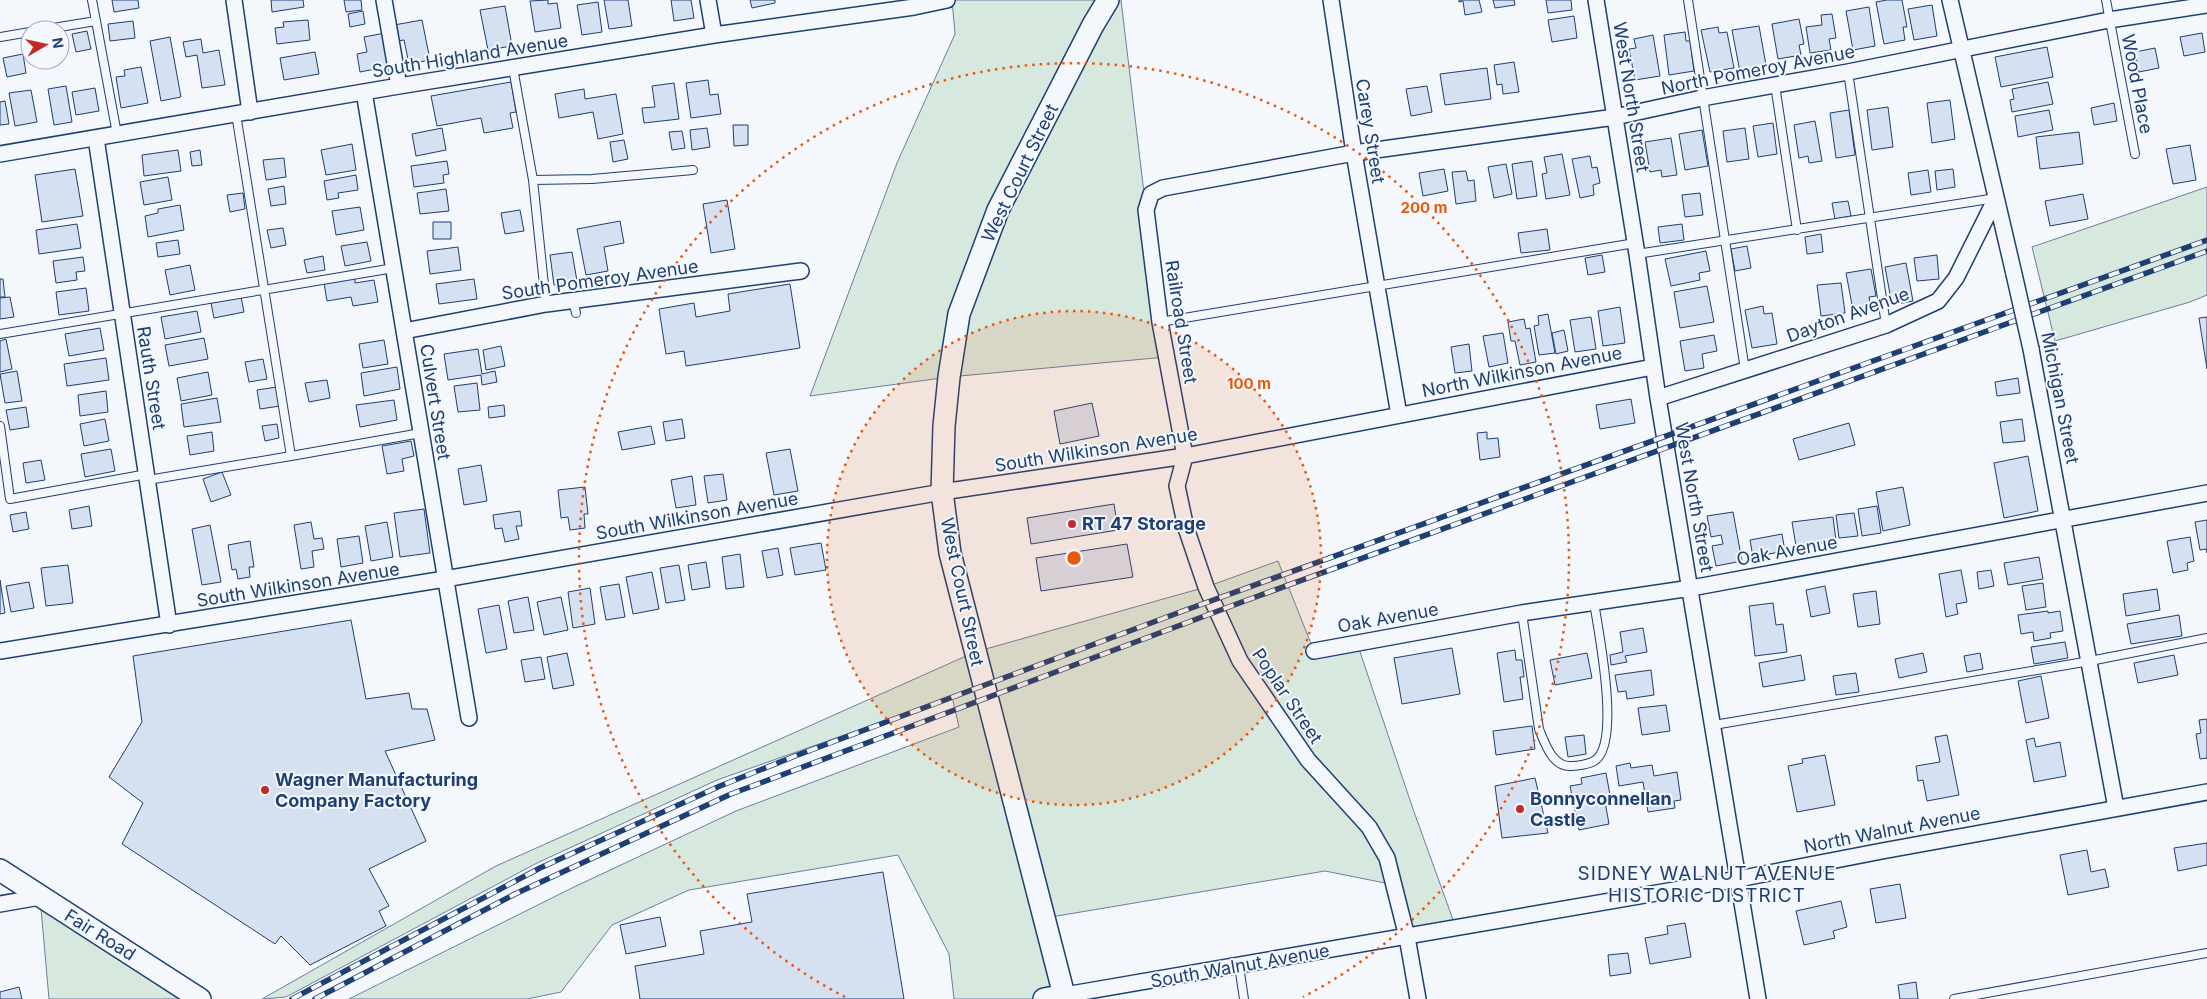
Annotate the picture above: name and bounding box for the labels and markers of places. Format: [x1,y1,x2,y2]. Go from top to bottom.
place label: RT 47 Storage [1082,513,1206,534]
marker: RT 47 Storage [1066,518,1078,530]
centre of rings [1065,549,1083,567]
place label: Wagner Manufacturing Company Factory [275,769,478,811]
marker: Wagner Manufacturing Company Factory [259,784,271,796]
place label: Bonnyconnellan Castle [1530,788,1672,830]
marker: Bonnyconnellan Castle [1514,803,1526,815]

